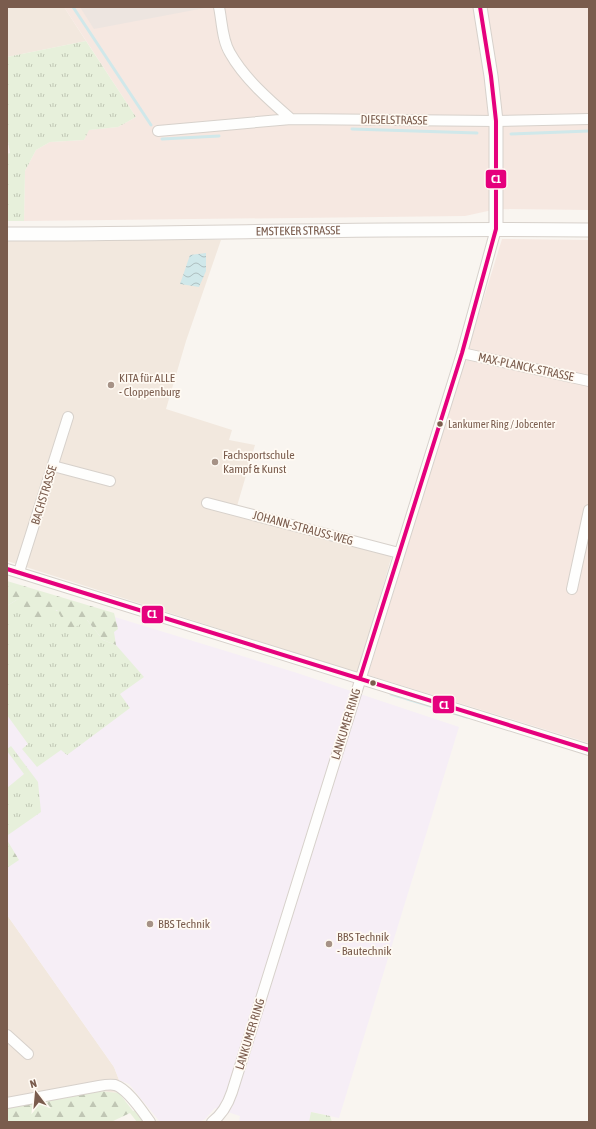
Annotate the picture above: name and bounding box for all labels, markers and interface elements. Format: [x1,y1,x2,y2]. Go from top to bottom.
street label: DIESELSTRASSE [360,112,428,128]
line badge: C1 [485,169,507,189]
text: C1 [491,173,501,185]
street label: EMSTEKER STRASSE [255,223,340,238]
street label: MAX-PLANCK-STRASSE [477,350,575,384]
place label: KITA für ALLE - Cloppenburg [119,371,181,399]
marker: KITA für ALLE - Cloppenburg [106,380,116,390]
place label: Lankumer Ring / Jobcenter [448,418,556,430]
marker: Lankumer Ring / Jobcenter [435,419,445,429]
place label: Fachsportschule Kampf & Kunst [223,448,295,476]
marker: Fachsportschule Kampf & Kunst [210,457,220,467]
street label: BACHSTRASSE [28,464,60,526]
street label: JOHANN-STRAUSS-WEG [251,508,355,548]
line badge: C1 [141,605,164,624]
text: C1 [147,608,157,620]
unlabelled marker [368,678,378,688]
street label: LANKUMER RING [329,687,363,761]
line badge: C1 [432,695,455,714]
text: C1 [439,699,449,711]
place label: BBS Technik [158,917,211,931]
marker: BBS Technik [145,919,155,929]
place label: BBS Technik - Bautechnik [337,930,392,958]
marker: BBS Technik - Bautechnik [324,939,334,949]
street label: LANKUMER RING [233,997,267,1071]
north arrow [16,1073,56,1113]
text: N [28,1077,38,1090]

